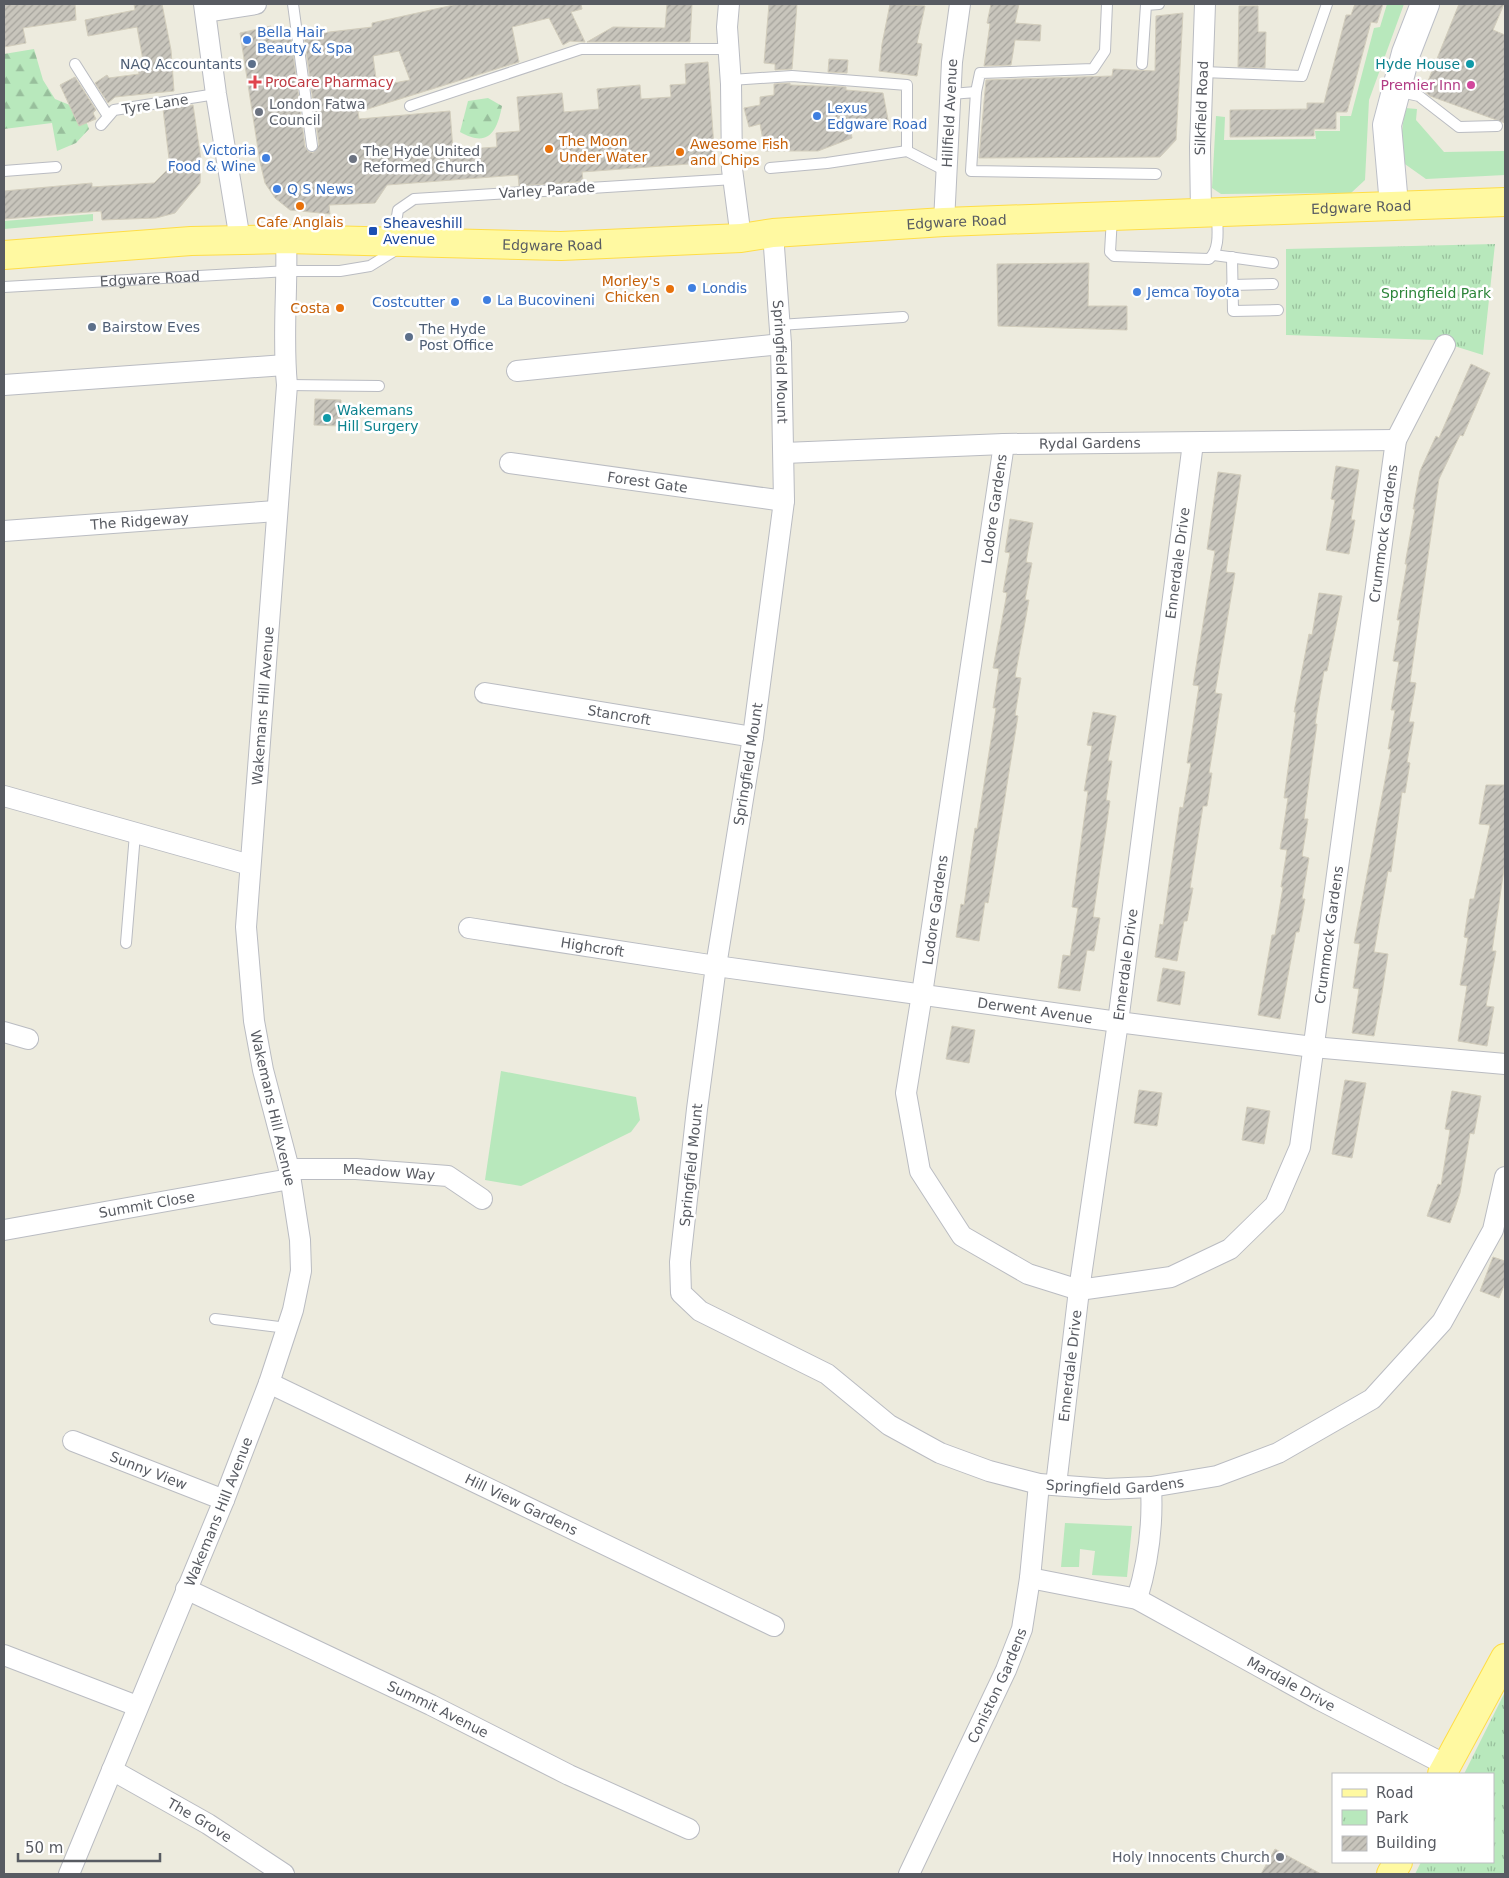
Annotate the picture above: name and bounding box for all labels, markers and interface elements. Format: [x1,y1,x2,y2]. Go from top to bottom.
place label: Bella Hair Beauty & Spa [257,24,353,56]
marker: Bella Hair Beauty & Spa [241,34,253,46]
place label: NAQ Accountants [120,56,242,72]
place label: Hyde House [1375,56,1460,72]
marker: NAQ Accountants [246,58,258,70]
street label: Hillfield Avenue [939,58,960,168]
marker: Hyde House [1464,58,1476,70]
street label: Silkfield Road [1192,60,1211,155]
place label: ProCare Pharmacy [265,74,394,90]
marker: ProCare Pharmacy [249,76,261,88]
place label: Premier Inn [1381,77,1461,93]
marker: Premier Inn [1465,79,1477,91]
street label: Tyre Lane [120,91,189,117]
place label: London Fatwa Council [269,96,366,128]
place label: Lexus Edgware Road [827,100,927,132]
marker: London Fatwa Council [253,106,265,118]
marker: Lexus Edgware Road [811,110,823,122]
place label: The Moon Under Water [558,133,647,165]
place label: Awesome Fish and Chips [690,136,789,168]
place label: Victoria Food & Wine [168,142,256,174]
place label: The Hyde United Reformed Church [362,143,485,175]
marker: The Moon Under Water [543,143,555,155]
marker: Awesome Fish and Chips [674,146,686,158]
marker: Victoria Food & Wine [260,152,272,164]
marker: The Hyde United Reformed Church [347,153,359,165]
street label: Varley Parade [498,179,596,201]
place label: Q S News [287,181,354,197]
marker: Q S News [271,183,283,195]
street label: Edgware Road [1311,197,1412,217]
marker: Cafe Anglais [294,200,306,212]
street label: Edgware Road [906,212,1007,232]
place label: Cafe Anglais [256,214,344,230]
place label: Sheaveshill Avenue [383,215,463,247]
marker: Sheaveshill Avenue [367,225,379,237]
street label: Edgware Road [502,236,603,254]
street label: Edgware Road [99,268,200,290]
place label: Morley's Chicken [602,273,660,305]
place label: Londis [702,280,747,296]
marker: Londis [686,282,698,294]
marker: Morley's Chicken [664,283,676,295]
place label: Jemca Toyota [1146,284,1240,300]
park label: Springfield Park [1381,285,1492,301]
marker: Jemca Toyota [1131,286,1143,298]
place label: La Bucovineni [497,292,595,308]
place label: Costcutter [372,294,445,310]
marker: La Bucovineni [481,294,493,306]
marker: Costcutter [449,296,461,308]
street label: Springfield Mount [770,299,791,424]
place label: Costa [290,300,330,316]
marker: Costa [334,302,346,314]
place label: Bairstow Eves [102,319,200,335]
marker: Bairstow Eves [86,321,98,333]
place label: The Hyde Post Office [418,321,494,353]
marker: The Hyde Post Office [403,331,415,343]
place label: Wakemans Hill Surgery [337,402,418,434]
marker: Wakemans Hill Surgery [321,412,333,424]
street label: Rydal Gardens [1039,435,1141,452]
street label: Lodore Gardens [978,453,1010,565]
street label: Crummock Gardens [1366,464,1401,604]
street label: Forest Gate [606,469,689,496]
street label: Ennerdale Drive [1162,506,1193,620]
street label: The Ridgeway [89,509,190,533]
street label: Wakemans Hill Avenue [249,626,277,786]
street label: Springfield Mount [730,701,766,826]
street label: Stancroft [586,702,652,728]
street label: Lodore Gardens [919,854,951,966]
street label: Crummock Gardens [1312,865,1346,1005]
street label: Ennerdale Drive [1110,908,1141,1021]
street label: Highcroft [560,934,626,960]
street label: Derwent Avenue [976,995,1094,1026]
street label: Wakemans Hill Avenue [247,1029,299,1187]
street label: Springfield Mount [677,1102,705,1227]
street label: Meadow Way [343,1161,436,1183]
street label: Summit Close [98,1188,196,1221]
street label: Ennerdale Drive [1056,1309,1085,1423]
street label: Wakemans Hill Avenue [181,1435,255,1589]
street label: Sunny View [108,1448,189,1493]
street label: Hill View Gardens [462,1471,580,1538]
street label: Springfield Gardens [1045,1474,1185,1497]
street label: Coniston Gardens [964,1626,1030,1746]
street label: Mardale Drive [1244,1653,1338,1714]
street label: Summit Avenue [385,1677,491,1741]
legend [1332,1773,1494,1863]
text: Road [1376,1784,1414,1802]
street label: The Grove [164,1794,235,1846]
text: Park [1376,1809,1409,1827]
scale bar [18,1830,160,1862]
text: Building [1376,1834,1437,1852]
text: 50 m [25,1839,63,1857]
place label: Holy Innocents Church [1112,1849,1270,1865]
marker: Holy Innocents Church [1274,1851,1286,1863]

